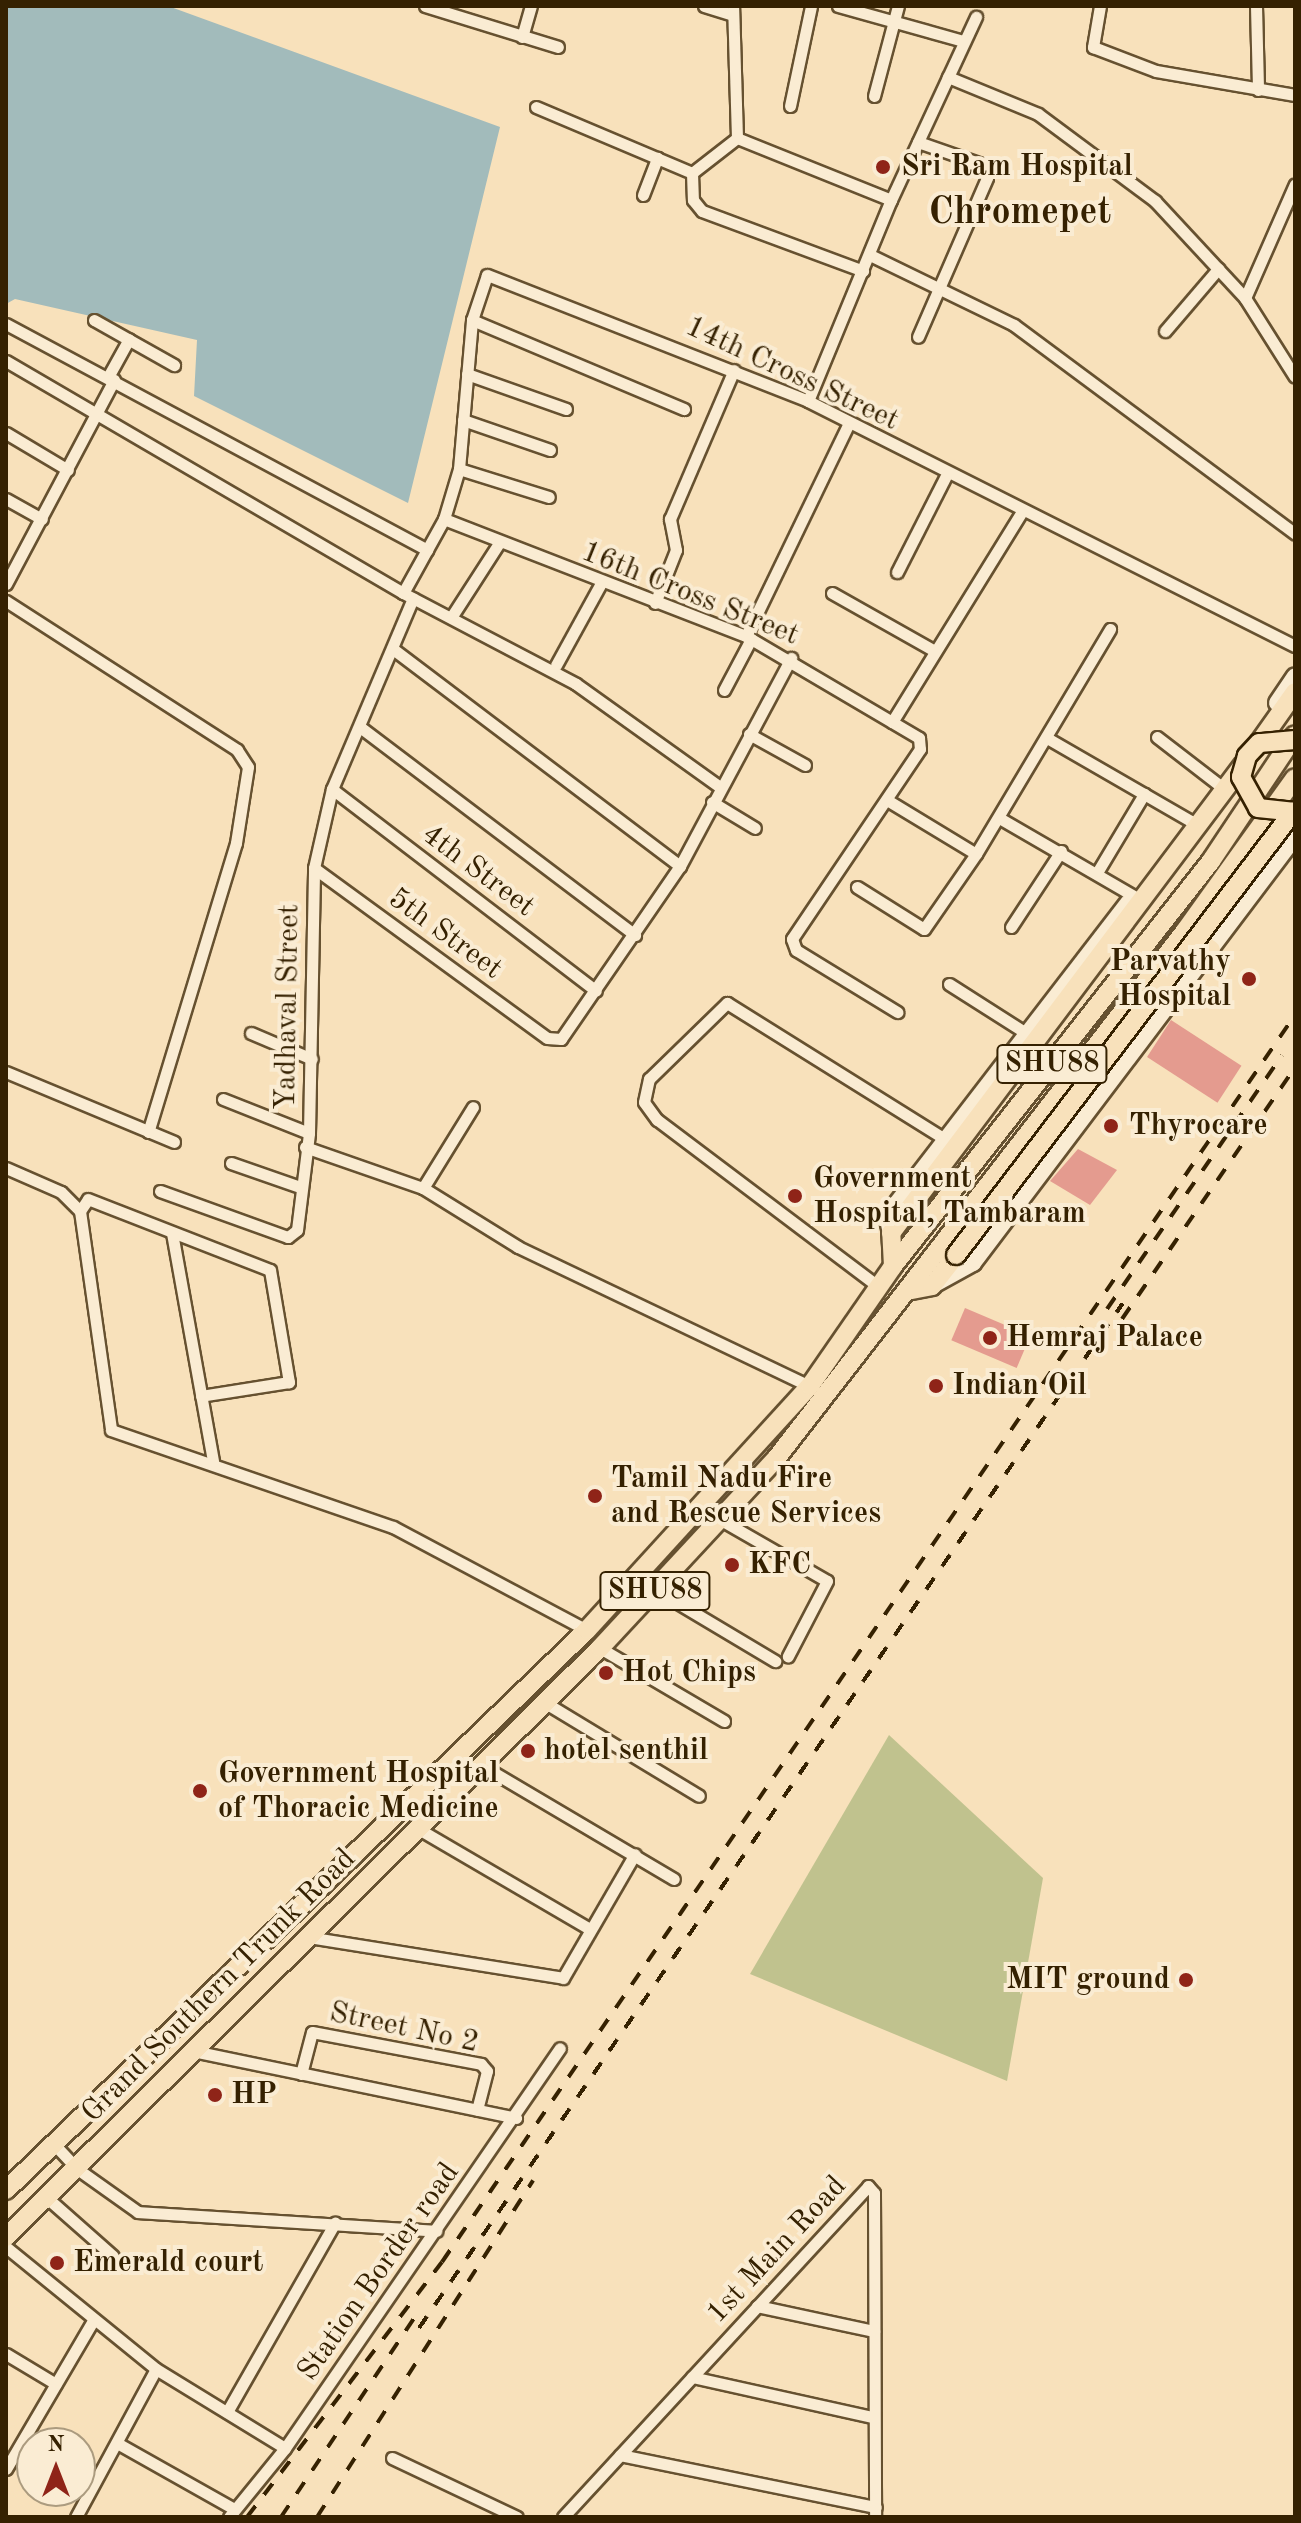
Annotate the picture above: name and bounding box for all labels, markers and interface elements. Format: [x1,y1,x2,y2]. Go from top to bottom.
place label: Sri Ram Hospital [901,149,1133,185]
marker: Sri Ram Hospital [872,156,894,178]
district label: Chromepet [929,191,1111,237]
street label: 14th Cross Street [680,309,904,439]
street label: 16th Cross Street [576,534,804,654]
street label: 4th Street [414,817,542,925]
street label: 5th Street [381,881,509,987]
street label: Yadhaval Street [268,904,308,1110]
place label: Parvathy Hospital [1110,944,1231,1014]
marker: Parvathy Hospital [1238,968,1260,990]
road number: SHU88 [996,1040,1108,1088]
place label: Thyrocare [1129,1108,1268,1144]
marker: Thyrocare [1100,1115,1122,1137]
place label: Government Hospital, Tambaram [813,1161,1086,1232]
marker: Government Hospital, Tambaram [784,1185,806,1207]
place label: Hemraj Palace [1006,1320,1203,1356]
marker: Hemraj Palace [981,1329,999,1347]
place label: Indian Oil [952,1368,1087,1404]
marker: Indian Oil [927,1377,945,1395]
place label: Tamil Nadu Fire and Rescue Services [611,1461,881,1532]
marker: Tamil Nadu Fire and Rescue Services [586,1487,604,1505]
place label: KFC [748,1547,811,1583]
marker: KFC [723,1556,741,1574]
road number: SHU88 [599,1567,711,1615]
place label: Hot Chips [622,1655,756,1691]
marker: Hot Chips [597,1664,615,1682]
place label: hotel senthil [544,1733,708,1769]
marker: hotel senthil [519,1742,537,1760]
place label: Government Hospital of Thoracic Medicine [218,1756,499,1826]
marker: Government Hospital of Thoracic Medicine [189,1780,211,1802]
street label: Grand Southern Trunk Road [74,1841,364,2131]
place label: MIT ground [1006,1962,1170,1998]
marker: MIT ground [1177,1971,1195,1989]
street label: Street No 2 [326,1995,482,2061]
place label: HP [231,2077,277,2113]
marker: HP [206,2086,224,2104]
street label: Station Border road [290,2156,468,2388]
street label: 1st Main Road [699,2169,855,2331]
place label: Emerald court [73,2245,263,2281]
marker: Emerald court [48,2254,66,2272]
north arrow [16,2427,96,2507]
text: N [48,2434,64,2456]

